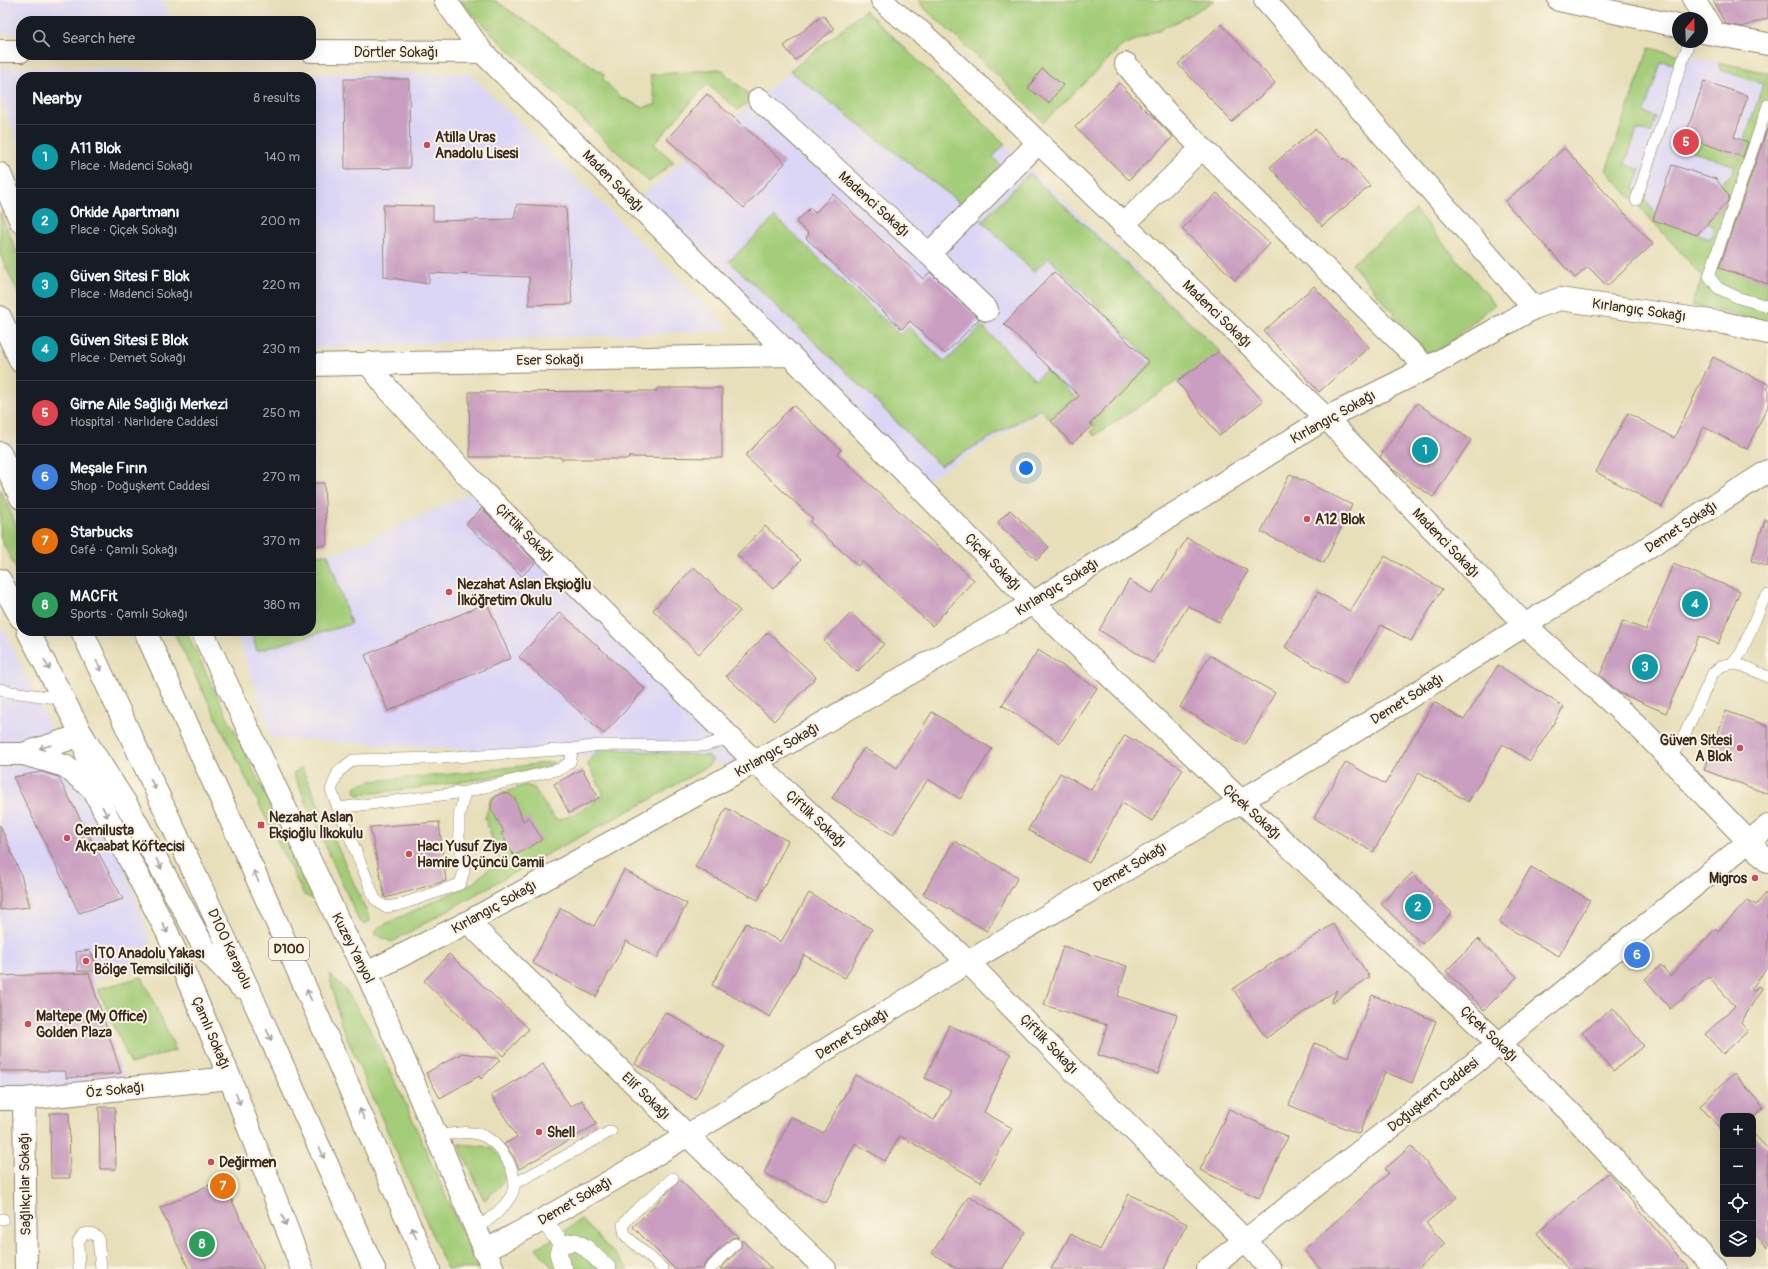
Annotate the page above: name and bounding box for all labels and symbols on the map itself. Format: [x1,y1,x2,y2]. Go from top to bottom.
north arrow [1672,12,1708,48]
street label: Dörtler Sokağı [354,44,438,61]
pin: 5 [1673,127,1699,157]
place label: Atilla Uras Anadolu Lisesi [435,129,519,162]
marker: Atilla Uras Anadolu Lisesi [422,140,432,150]
street label: Maden Sokağı [579,147,647,215]
street label: Madenci Sokağı [835,168,913,240]
street label: Madenci Sokağı [1179,277,1255,351]
street label: Kırlangıç Sokağı [1591,295,1687,325]
street label: Eser Sokağı [516,351,584,369]
street label: Kırlangıç Sokağı [1287,387,1379,447]
pin: 1 [1412,435,1438,465]
your location [1016,458,1036,478]
street label: Demet Sokağı [1642,497,1720,557]
street label: Çiftlik Sokağı [492,500,558,566]
street label: Madenci Sokağı [1409,505,1483,581]
place label: A12 Blok [1315,511,1365,528]
marker: A12 Blok [1302,514,1312,524]
street label: Çiçek Sokağı [961,530,1025,594]
street label: Kırlangıç Sokağı [1012,555,1102,619]
place label: Nezahat Aslan Ekşioğlu İlköğretim Okulu [457,576,591,609]
marker: Nezahat Aslan Ekşioğlu İlköğretim Okulu [444,587,454,597]
pin: 4 [1682,589,1708,619]
pin: 3 [1632,652,1658,682]
one-way arrow [43,659,51,671]
one-way arrow [96,660,103,672]
street label: Demet Sokağı [1367,670,1447,728]
street label: Kırlangıç Sokağı [732,719,822,781]
place label: Güven Sitesi A Blok [1660,732,1732,765]
marker: Güven Sitesi A Blok [1735,743,1745,753]
one-way arrow [39,744,52,751]
one-way arrow [150,778,157,790]
street label: Çiçek Sokağı [1219,781,1285,843]
street label: Çiftlik Sokağı [782,787,850,851]
one-way arrow [102,806,109,818]
place label: Nezahat Aslan Ekşioğlu İlkokulu [269,809,363,842]
marker: Nezahat Aslan Ekşioğlu İlkokulu [256,820,266,830]
place label: Cemilusta Akçaabat Köftecisi [75,822,185,855]
marker: Cemilusta Akçaabat Köftecisi [62,833,72,843]
place label: Hacı Yusuf Ziya Hamire Üçüncü Camii [417,838,544,871]
street label: Demet Sokağı [1090,838,1170,896]
marker: Hacı Yusuf Ziya Hamire Üçüncü Camii [404,849,414,859]
one-way arrow [155,857,163,869]
place label: Migros [1709,870,1748,887]
one-way arrow [252,871,259,883]
marker: Migros [1750,873,1760,883]
street label: Kırlangıç Sokağı [448,877,540,937]
pin: 2 [1405,892,1431,922]
street label: D100 Karayolu [204,906,256,992]
street label: Kuzey Yanyol [328,910,378,986]
one-way arrow [162,921,169,933]
road number: D100 [269,938,309,960]
pin: 6 [1624,940,1650,970]
place label: İTO Anadolu Yakası Bölge Temsilciliği [94,944,205,978]
marker: İTO Anadolu Yakası Bölge Temsilciliği [81,956,91,966]
one-way arrow [305,990,312,1002]
street label: Çamlı Sokağı [188,994,234,1072]
street label: Çiçek Sokağı [1457,1002,1521,1066]
street label: Demet Sokağı [812,1005,892,1063]
place label: Maltepe (My Office) Golden Plaza [36,1008,148,1041]
street label: Çiftlik Sokağı [1016,1011,1082,1077]
marker: Maltepe (My Office) Golden Plaza [23,1019,33,1029]
one-way arrow [265,1028,273,1040]
street label: Doğuşkent Caddesi [1384,1054,1482,1136]
street label: Elif Sokağı [618,1069,674,1123]
street label: Öz Sokağı [85,1077,145,1102]
one-way arrow [234,1092,242,1104]
one-way arrow [357,1108,365,1120]
place label: Shell [547,1124,575,1141]
marker: Shell [534,1127,544,1137]
street label: Sağlıkçılar Sokağı [16,1132,34,1236]
one-way arrow [319,1147,326,1159]
place label: Değirmen [219,1154,277,1171]
marker: Değirmen [206,1157,216,1167]
pin: 7 [210,1171,236,1201]
street label: Demet Sokağı [535,1173,615,1229]
one-way arrow [280,1214,288,1226]
one-way arrow [409,1228,417,1240]
pin: 8 [189,1229,215,1259]

